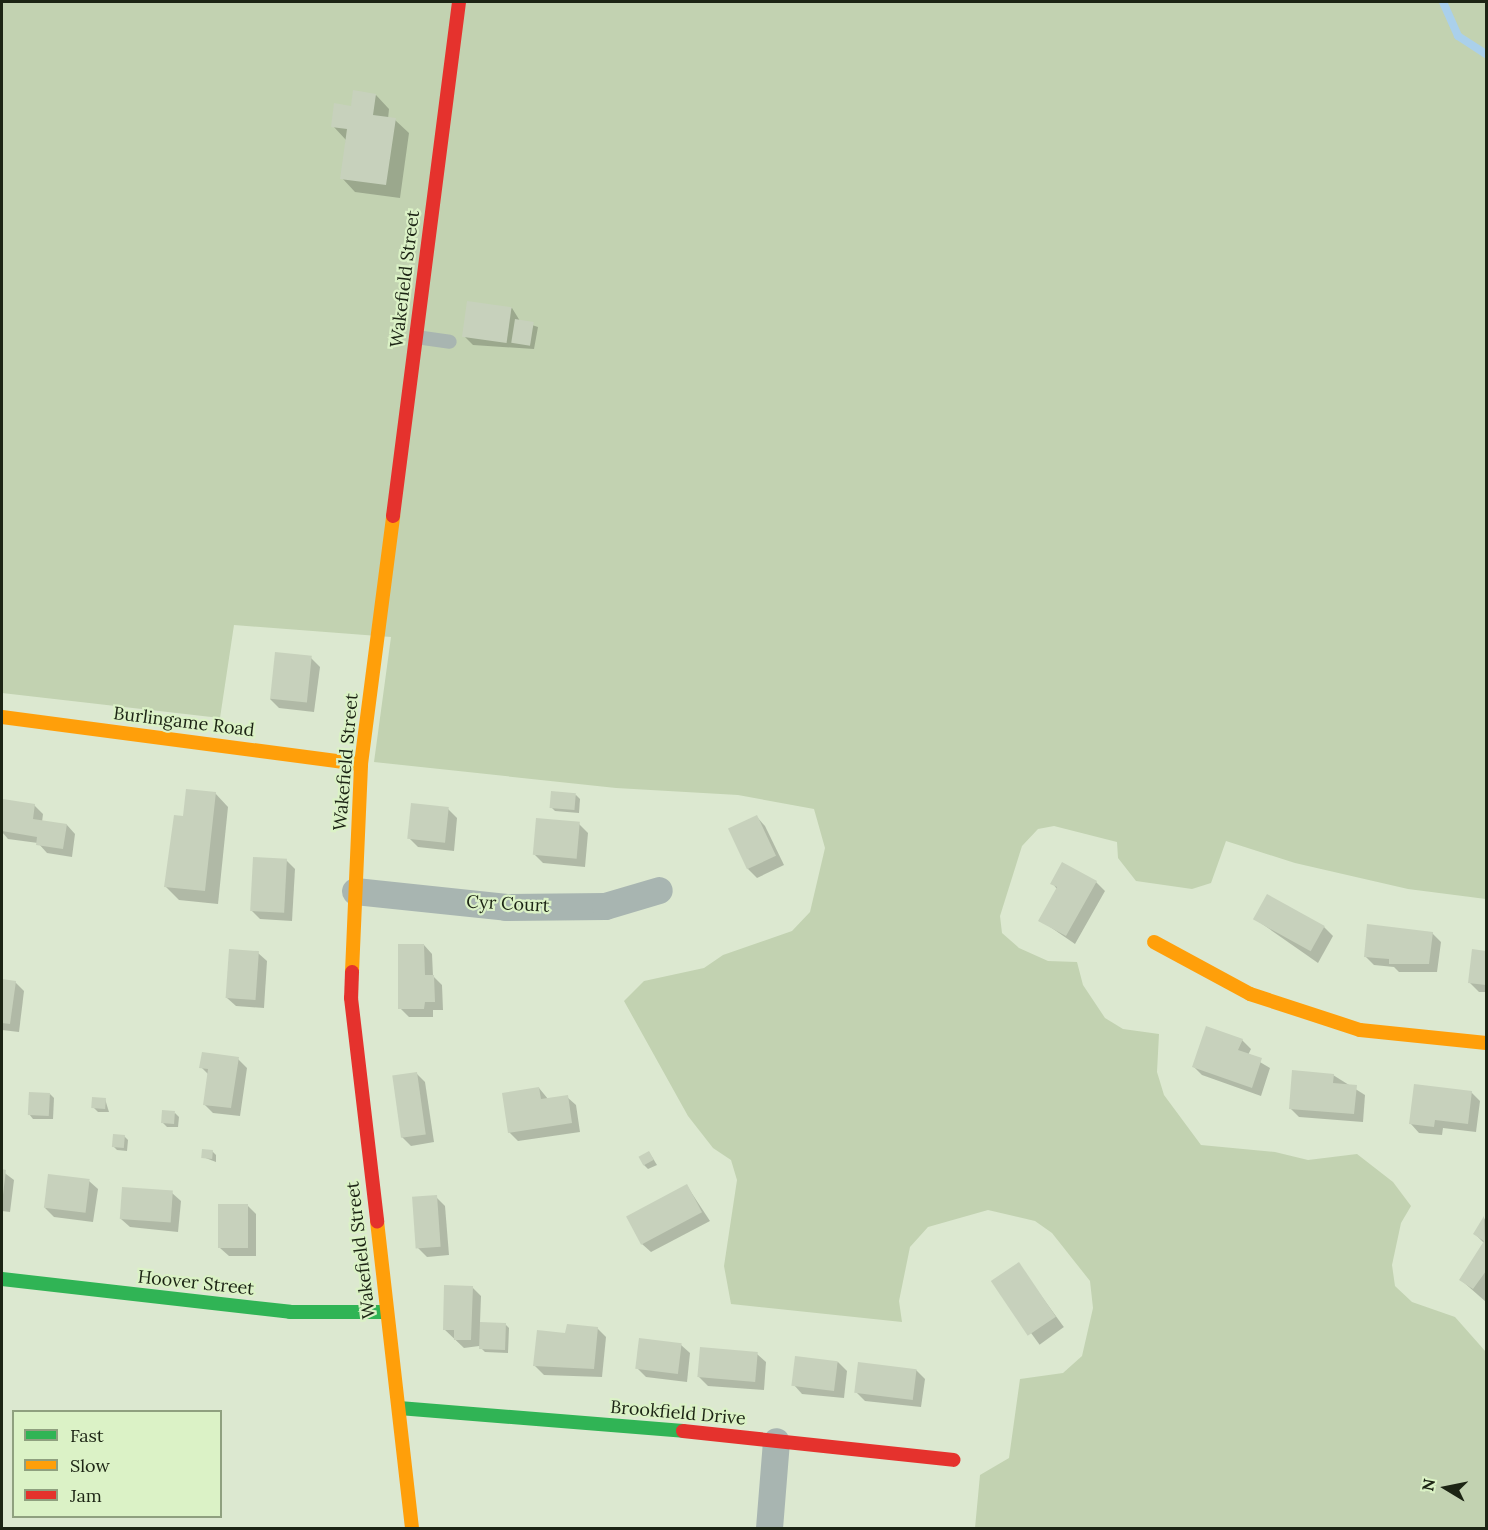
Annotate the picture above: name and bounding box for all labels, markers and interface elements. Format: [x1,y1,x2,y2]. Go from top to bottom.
street label: Wakefield Street [386,209,424,349]
street label: Wakefield Street [329,692,363,832]
street label: Burlingame Road [112,703,256,741]
street label: Cyr Court [466,891,550,917]
street label: Wakefield Street [342,1180,380,1320]
street label: Hoover Street [137,1266,255,1300]
street label: Brookfield Drive [609,1396,747,1430]
legend [12,1410,222,1518]
text: Fast [70,1424,104,1447]
text: Slow [70,1454,110,1477]
north arrow [1416,1458,1476,1518]
text: N [1417,1477,1439,1493]
text: Jam [70,1484,102,1507]

